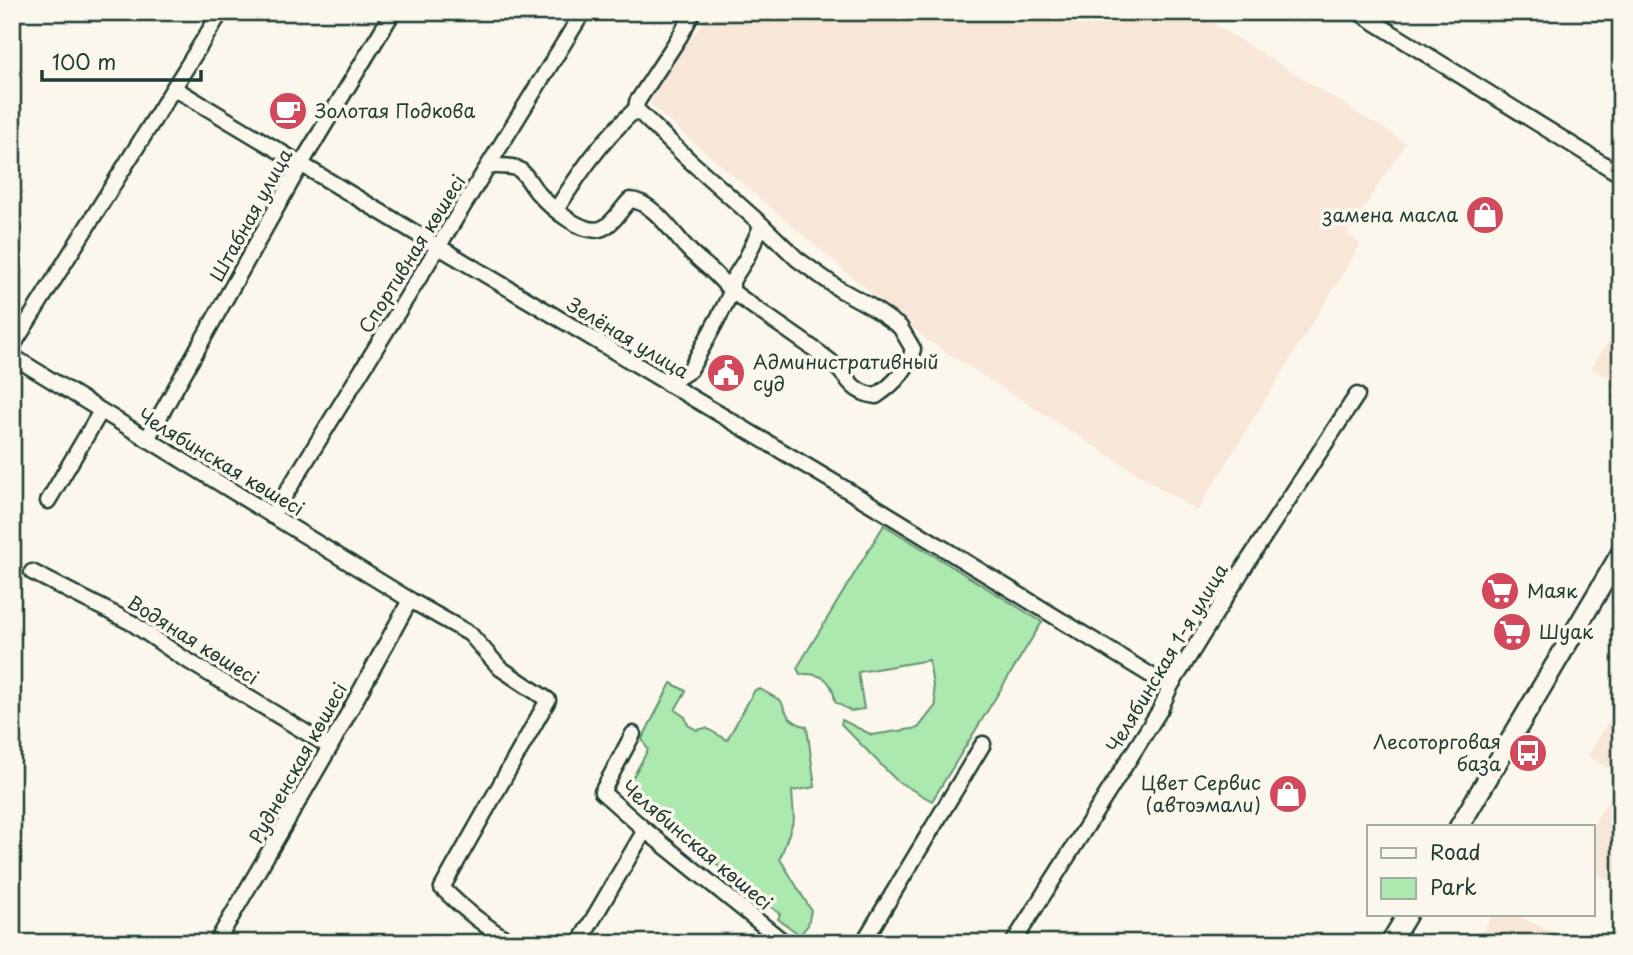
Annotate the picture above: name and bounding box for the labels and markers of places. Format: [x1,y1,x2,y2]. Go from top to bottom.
cafe icon: Золотая Подкова [267,90,309,132]
place label: Золотая Подкова [315,96,475,124]
shop icon: замена масла [1464,194,1506,236]
place label: замена масла [1322,200,1458,228]
place label: Административный суд [753,347,939,397]
public building icon: Административный суд [705,352,747,394]
supermarket icon: Маяк [1479,570,1521,612]
place label: Маяк [1527,576,1578,604]
supermarket icon: Шуак [1491,611,1533,653]
place label: Шуак [1539,617,1594,645]
place label: Лесоторговая база [1373,727,1501,777]
bus stop icon: Лесоторговая база [1507,732,1549,774]
place label: Цвет Сервис (автоэмали) [1141,768,1261,818]
shop icon: Цвет Сервис (автоэмали) [1267,773,1309,815]

